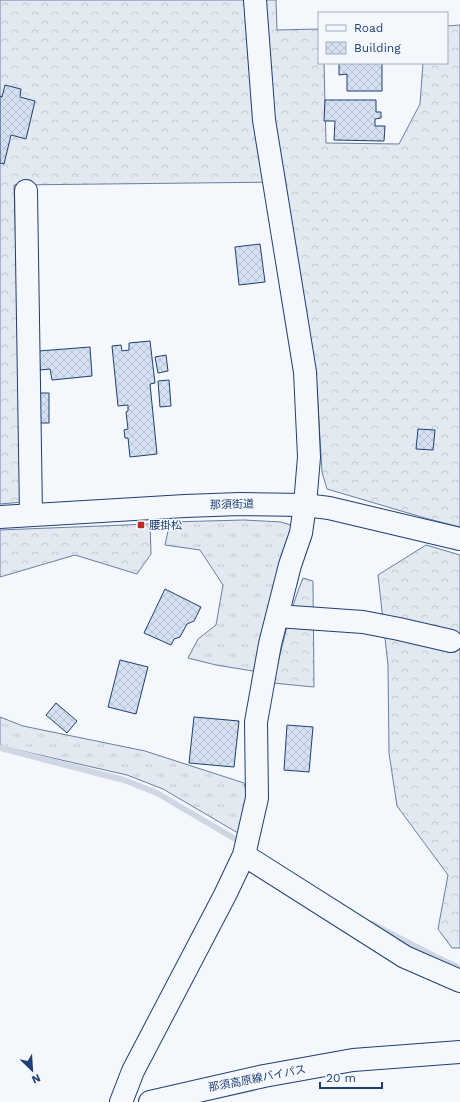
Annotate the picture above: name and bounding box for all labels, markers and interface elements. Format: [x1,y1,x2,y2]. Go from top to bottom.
legend [318,12,448,64]
text: Road [354,21,383,35]
text: Building [354,41,401,55]
street label: 那須街道 [210,498,254,511]
place label: 腰掛松 [149,519,182,532]
marker: 腰掛松 [136,520,146,530]
north arrow [12,1050,52,1090]
street label: 那須高原線バイパス [207,1063,307,1094]
scale bar [320,1064,382,1090]
text: N [30,1071,42,1086]
text: 20 m [326,1071,356,1085]

